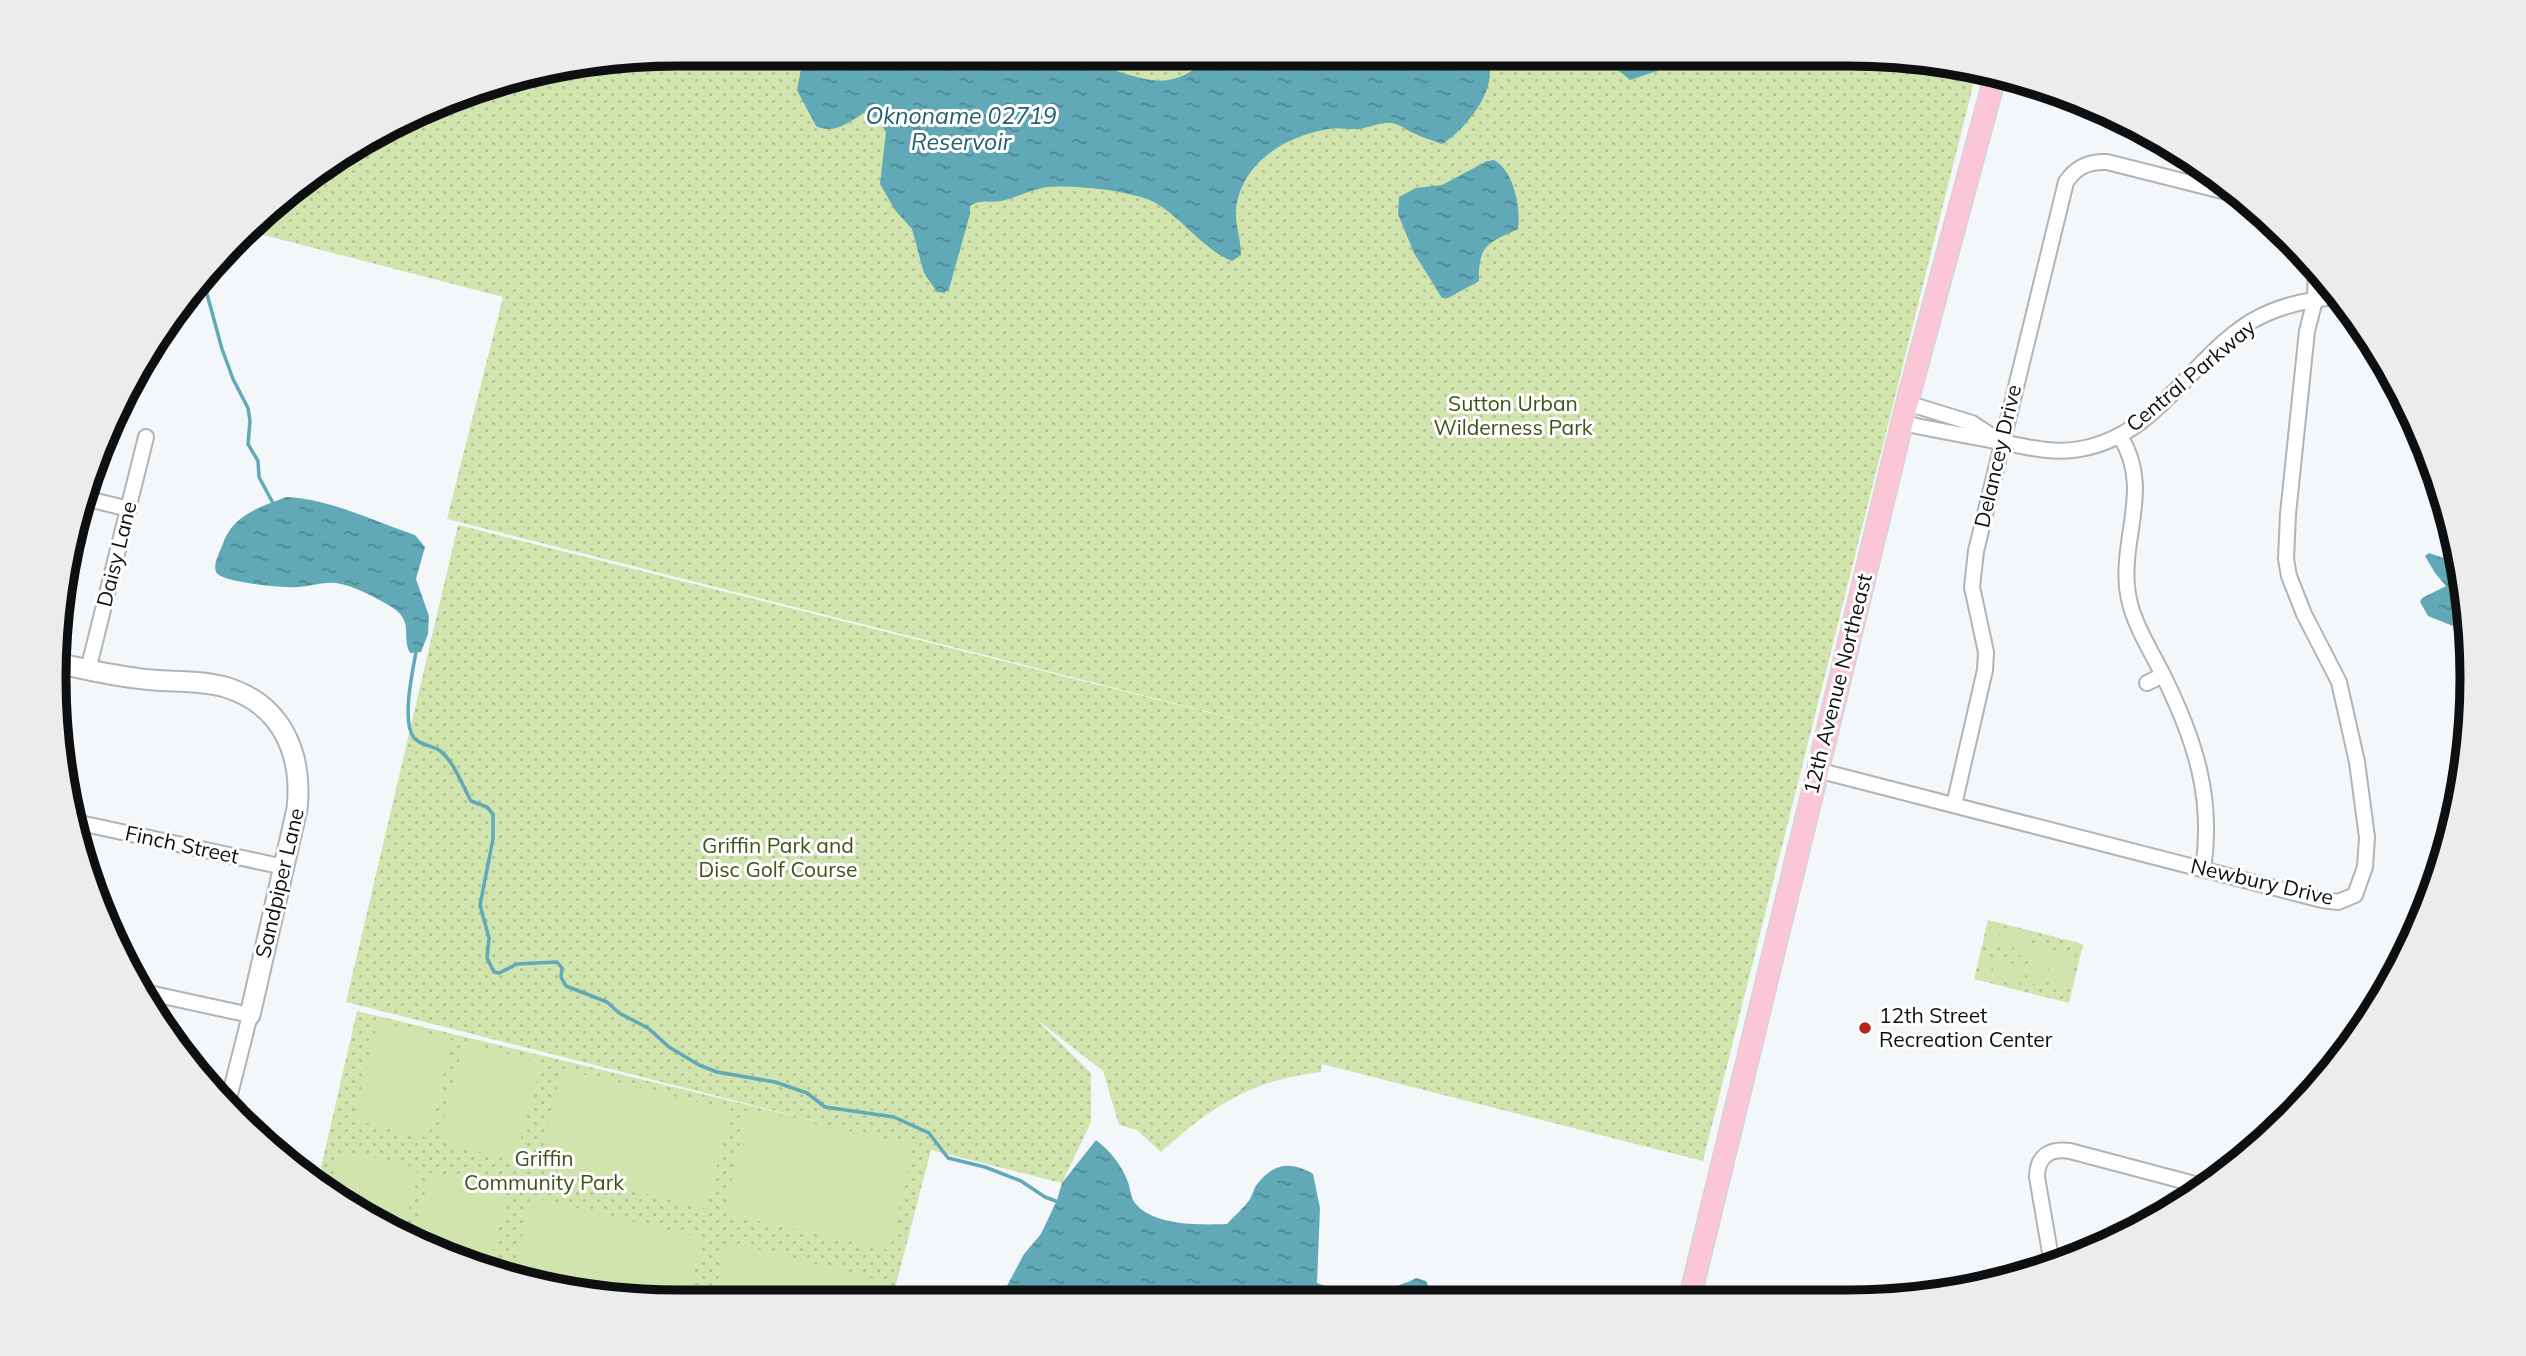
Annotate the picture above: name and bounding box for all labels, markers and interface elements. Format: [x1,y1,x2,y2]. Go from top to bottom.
water label: Oknoname 02719 Reservoir [865,101,1057,156]
street label: Central Parkway [2120,314,2260,437]
street label: Delancey Drive [1968,382,2026,530]
park label: Sutton Urban Wilderness Park [1433,390,1593,440]
street label: Daisy Lane [90,498,142,609]
street label: 12th Avenue Northeast [1797,571,1877,797]
street label: Sandpiper Lane [249,805,309,960]
street label: Finch Street [123,819,241,869]
park label: Griffin Park and Disc Golf Course [699,832,858,882]
street label: Newbury Drive [2188,852,2336,910]
place label: 12th Street Recreation Center [1879,1002,2053,1052]
marker: 12th Street Recreation Center [1857,1020,1873,1036]
park label: Griffin Community Park [464,1145,624,1195]

